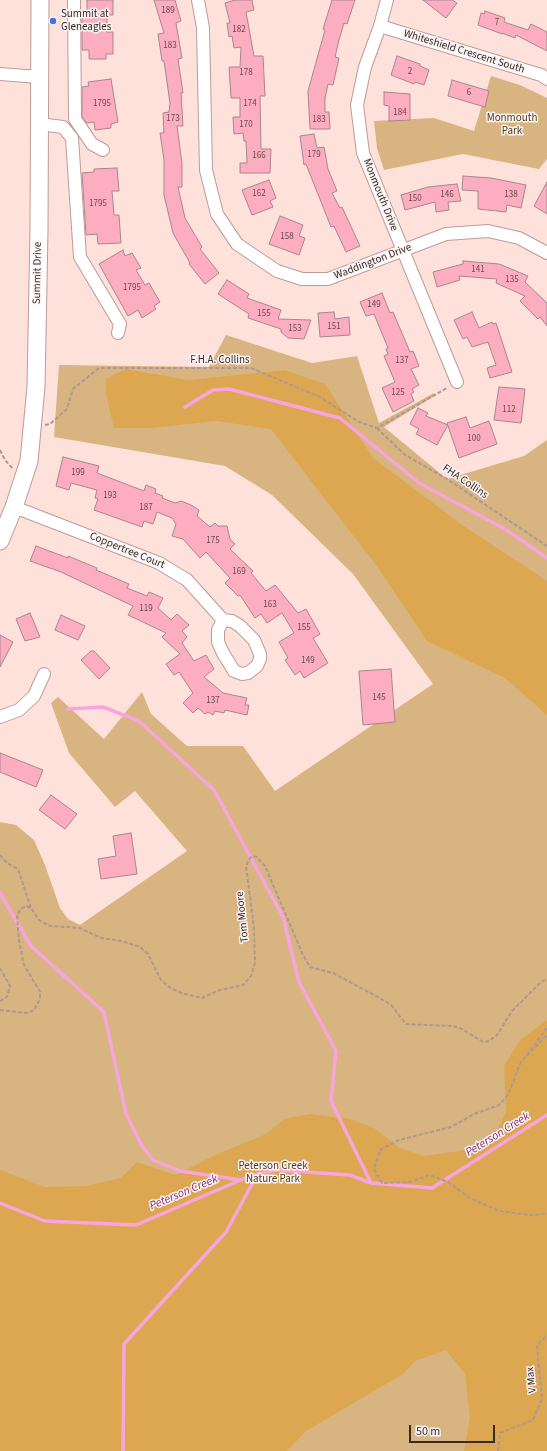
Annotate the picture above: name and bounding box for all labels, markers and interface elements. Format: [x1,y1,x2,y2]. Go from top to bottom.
house number: 189 [161,6,175,16]
place label: Summit at Gleneagles [61,8,111,34]
marker: Summit at Gleneagles [48,16,58,26]
house number: 7 [495,18,499,28]
house number: 182 [232,25,246,35]
street label: Whiteshield Crescent South [402,27,526,77]
house number: 183 [163,41,177,51]
house number: 2 [408,67,412,77]
house number: 178 [239,68,253,78]
house number: 6 [467,88,471,98]
house number: 1795 [93,99,111,109]
house number: 174 [243,99,257,109]
house number: 184 [393,108,407,118]
park label: Monmouth Park [487,112,537,138]
house number: 173 [166,114,180,124]
house number: 183 [312,115,326,125]
house number: 170 [239,120,253,130]
house number: 179 [307,150,321,160]
house number: 166 [252,151,266,161]
street label: Monmouth Drive [359,157,401,233]
house number: 162 [252,189,266,199]
house number: 146 [440,190,454,200]
house number: 138 [504,190,518,200]
house number: 150 [408,194,422,204]
house number: 1795 [89,199,107,209]
house number: 158 [280,232,294,242]
street label: Waddington Drive [332,241,414,283]
street label: Summit Drive [31,242,45,304]
house number: 141 [471,265,485,275]
house number: 135 [505,275,519,285]
house number: 1795 [123,283,141,293]
house number: 149 [367,300,381,310]
house number: 155 [257,309,271,319]
house number: 151 [327,322,341,332]
house number: 153 [288,324,302,334]
street label: F.H.A. Collins [190,354,250,368]
house number: 137 [395,356,409,366]
house number: 125 [391,388,405,398]
house number: 112 [502,405,516,415]
house number: 100 [467,434,481,444]
street label: FHA Collins [440,462,490,502]
house number: 199 [71,468,85,478]
house number: 193 [103,491,117,501]
house number: 187 [139,503,153,513]
street label: Coppertree Court [87,530,167,572]
house number: 175 [206,536,220,546]
house number: 169 [232,567,246,577]
house number: 163 [263,600,277,610]
house number: 119 [139,604,153,614]
house number: 155 [297,623,311,633]
house number: 149 [301,656,315,666]
house number: 145 [372,693,386,703]
house number: 137 [206,696,220,706]
street label: Tom Moore [234,891,252,943]
water label: Peterson Creek [463,1110,533,1160]
park label: Peterson Creek Nature Park [238,1160,308,1186]
water label: Peterson Creek [148,1172,220,1214]
street label: V Max [524,1366,540,1394]
scale bar [411,1417,497,1443]
text: 50 m [416,1423,440,1440]

